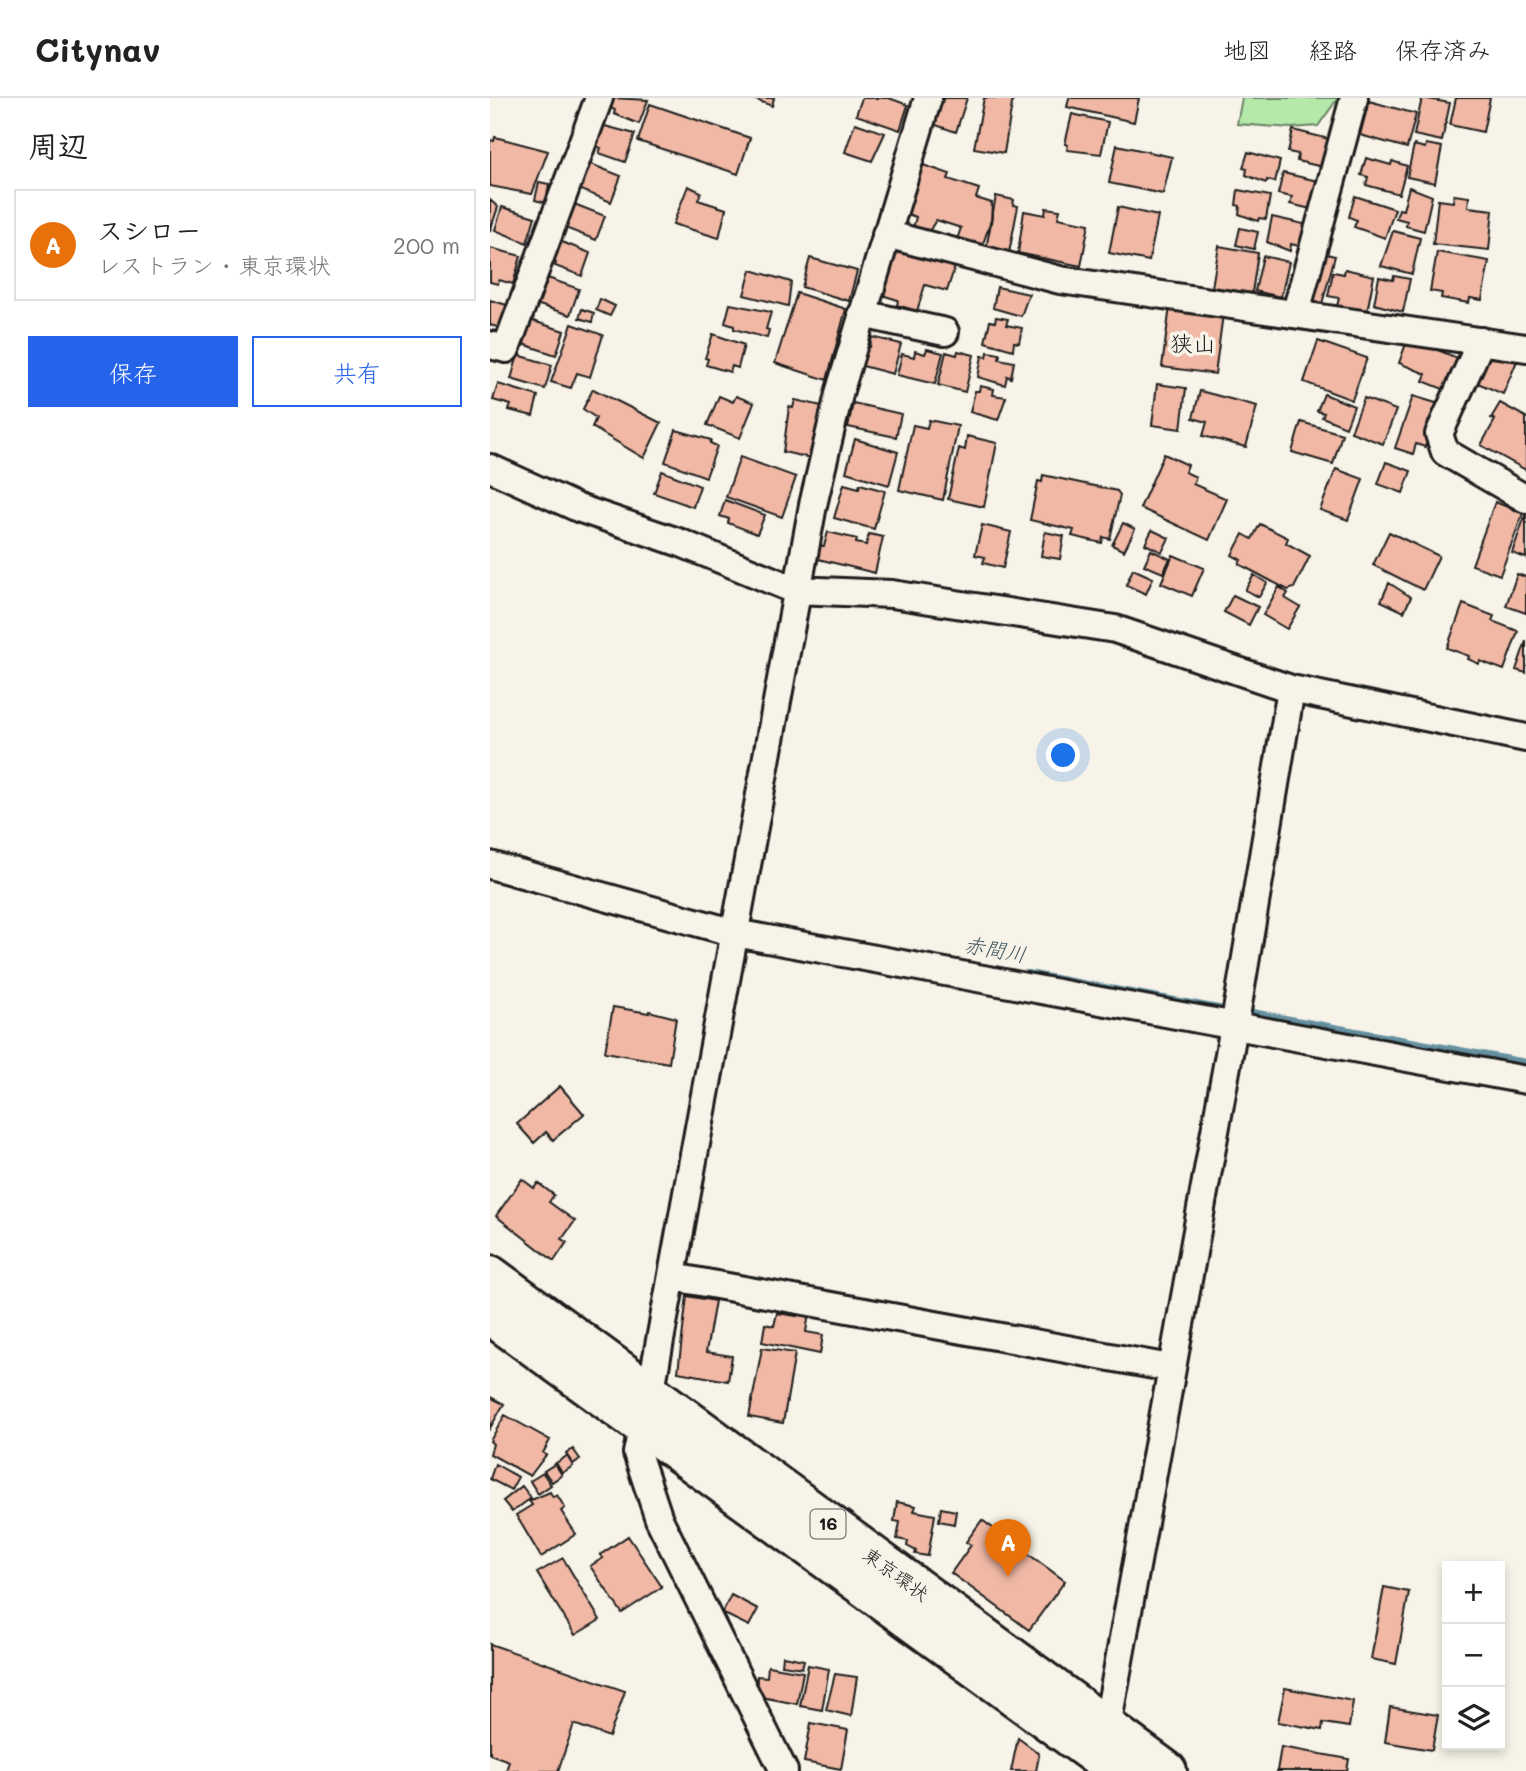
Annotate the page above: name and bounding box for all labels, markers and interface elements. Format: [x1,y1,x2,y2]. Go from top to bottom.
text: Citynav [35,27,160,70]
text: 地図 [1223,34,1271,65]
text: 経路 [1309,34,1357,65]
text: 保存済み [1395,34,1491,65]
text: 周辺 [28,125,88,165]
text: スシロー [97,213,201,247]
text: A [45,230,61,260]
text: 200 m [393,230,460,260]
text: レストラン · 東京環状 [97,250,331,280]
district label: 狭山 [1170,328,1216,358]
button: 保存 [28,336,238,407]
button: 共有 [252,336,462,407]
your location [1046,738,1080,772]
water label: 赤間川 [962,930,1029,967]
road number: 16 [810,1510,846,1539]
pin: A [985,1519,1031,1577]
street label: 東京環状 [858,1541,934,1606]
map controls [1442,1561,1505,1750]
button: + [1442,1561,1505,1624]
button: − [1442,1624,1505,1687]
button: layers [1442,1687,1505,1750]

